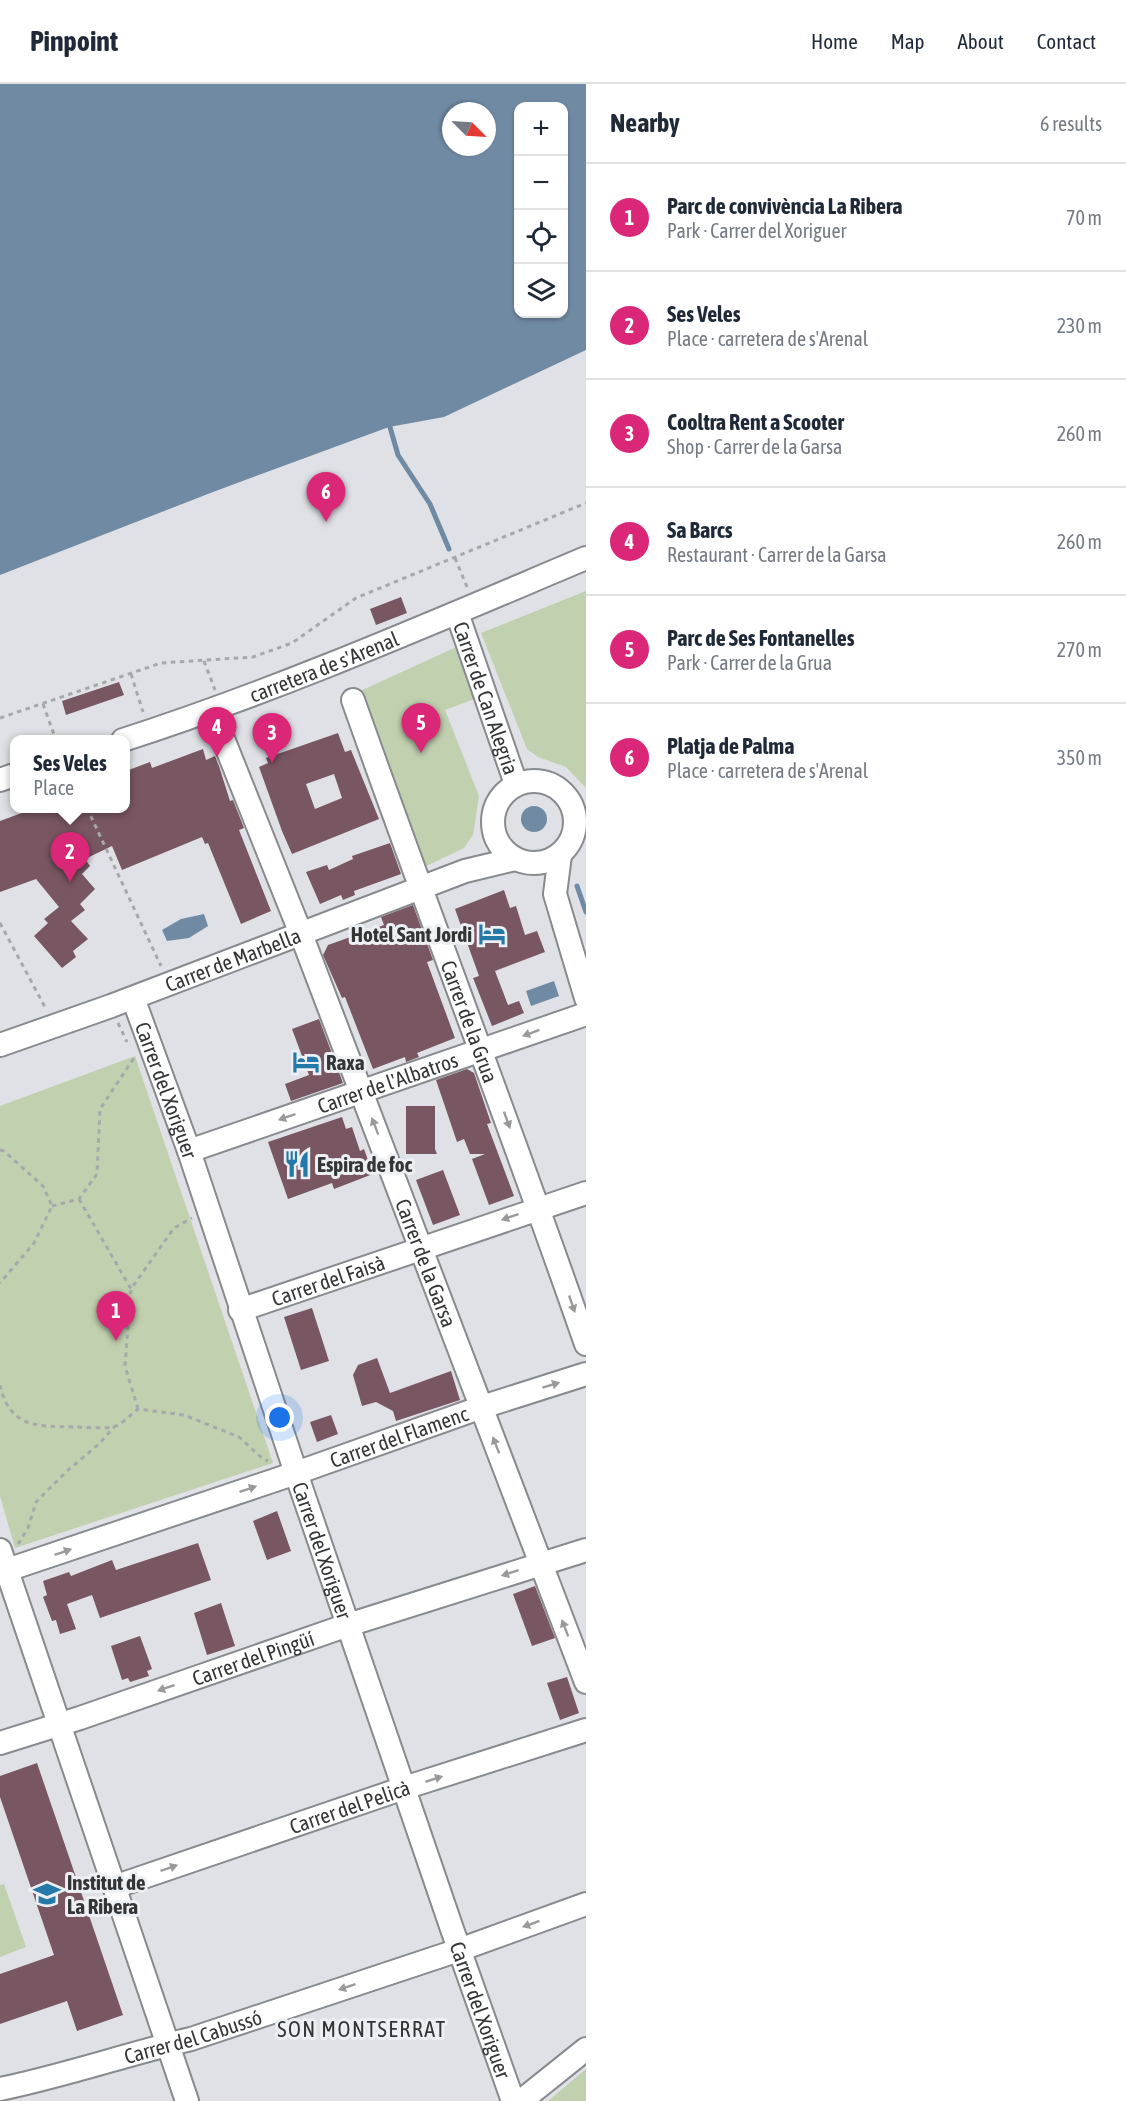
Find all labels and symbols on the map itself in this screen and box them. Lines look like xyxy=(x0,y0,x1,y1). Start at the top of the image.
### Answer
north arrow xyxy=(442,102,496,156)
pin: 6 xyxy=(306,472,346,522)
street label: Carrer de Can Alegria xyxy=(449,619,524,778)
street label: carretera de s'Arenal xyxy=(246,626,402,707)
pin: 5 xyxy=(402,704,440,753)
pin: 4 xyxy=(198,708,236,757)
pin: 3 xyxy=(252,714,292,763)
pin: 2 xyxy=(50,832,90,882)
hotel icon: Hotel Sant Jordi xyxy=(477,919,507,949)
place label: Hotel Sant Jordi xyxy=(351,922,472,946)
street label: Carrer de Marbella xyxy=(162,923,304,996)
street label: Carrer de la Grua xyxy=(436,957,503,1086)
street label: Carrer del Xoriguer xyxy=(131,1019,203,1162)
one-way arrow xyxy=(522,1029,540,1039)
hotel icon: Raxa xyxy=(291,1047,321,1077)
street label: Carrer de l'Albatros xyxy=(314,1047,461,1118)
place label: Raxa xyxy=(326,1050,365,1074)
one-way arrow xyxy=(502,1111,512,1129)
one-way arrow xyxy=(278,1113,296,1123)
one-way arrow xyxy=(369,1116,379,1134)
restaurant icon: Espira de foc xyxy=(282,1149,312,1179)
place label: Espira de foc xyxy=(317,1152,413,1176)
street label: Carrer de la Garsa xyxy=(391,1195,462,1330)
one-way arrow xyxy=(501,1213,519,1223)
street label: Carrer del Faisà xyxy=(268,1250,388,1310)
pin: 1 xyxy=(96,1292,136,1341)
one-way arrow xyxy=(568,1295,578,1313)
one-way arrow xyxy=(542,1380,560,1389)
street label: Carrer del Flamenc xyxy=(327,1401,471,1472)
your location xyxy=(265,1403,294,1432)
one-way arrow xyxy=(491,1436,501,1454)
street label: Carrer del Xoriguer xyxy=(288,1479,357,1623)
one-way arrow xyxy=(239,1484,257,1493)
one-way arrow xyxy=(54,1546,72,1556)
one-way arrow xyxy=(501,1569,519,1579)
one-way arrow xyxy=(560,1619,569,1637)
street label: Carrer del Pingüí xyxy=(189,1626,317,1690)
one-way arrow xyxy=(157,1684,175,1694)
one-way arrow xyxy=(425,1774,443,1783)
street label: Carrer del Pelicà xyxy=(286,1775,413,1838)
one-way arrow xyxy=(160,1863,178,1872)
place label: Institut de La Ribera xyxy=(67,1870,145,1918)
school or university icon: Institut de La Ribera xyxy=(32,1879,62,1909)
one-way arrow xyxy=(522,1920,540,1930)
street label: Carrer del Xoriguer xyxy=(445,1938,516,2082)
one-way arrow xyxy=(338,1983,356,1993)
street label: Carrer del Cabussó xyxy=(121,2004,265,2068)
district label: SON MONTSERRAT xyxy=(277,2016,447,2042)

